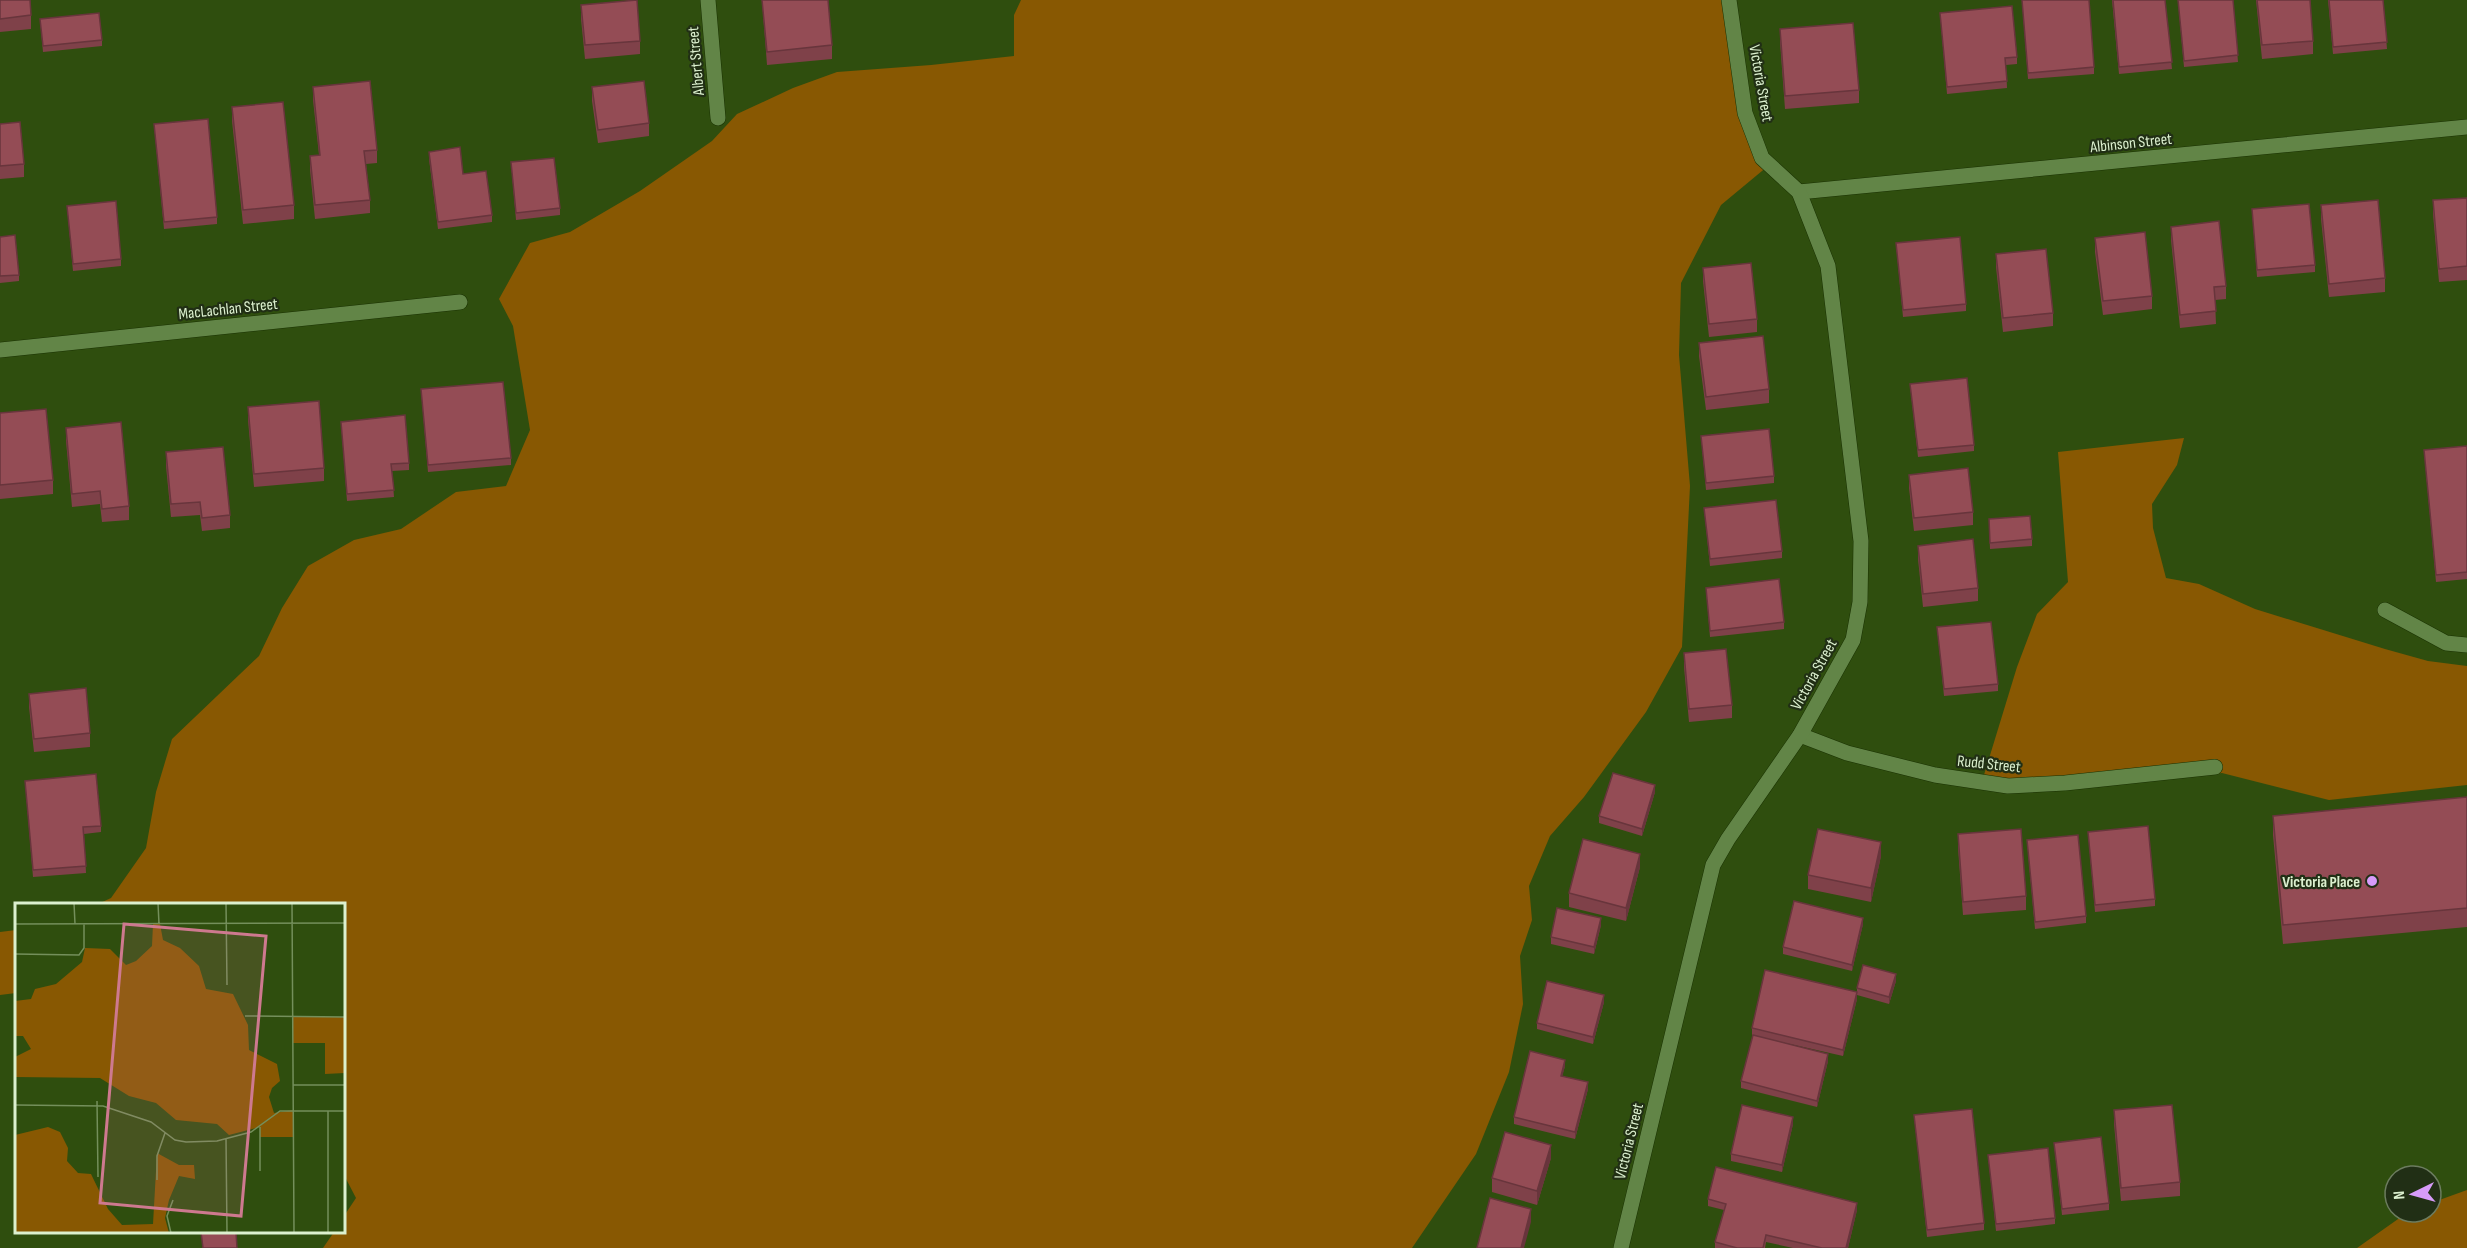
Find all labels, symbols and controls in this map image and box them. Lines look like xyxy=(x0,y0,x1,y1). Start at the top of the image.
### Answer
street label: Albert Street xyxy=(684,26,709,97)
street label: Victoria Street xyxy=(1744,43,1777,123)
street label: Albinson Street xyxy=(2088,130,2173,157)
street label: MacLachlan Street xyxy=(178,295,279,324)
street label: Victoria Street xyxy=(1787,636,1842,713)
street label: Rudd Street xyxy=(1956,752,2022,777)
place label: Victoria Place xyxy=(2282,873,2360,892)
marker: Victoria Place xyxy=(2365,874,2379,888)
inset map xyxy=(15,903,345,1233)
street label: Victoria Street xyxy=(1611,1101,1648,1181)
north arrow xyxy=(2383,1164,2443,1224)
text: N xyxy=(2390,1190,2409,1200)

